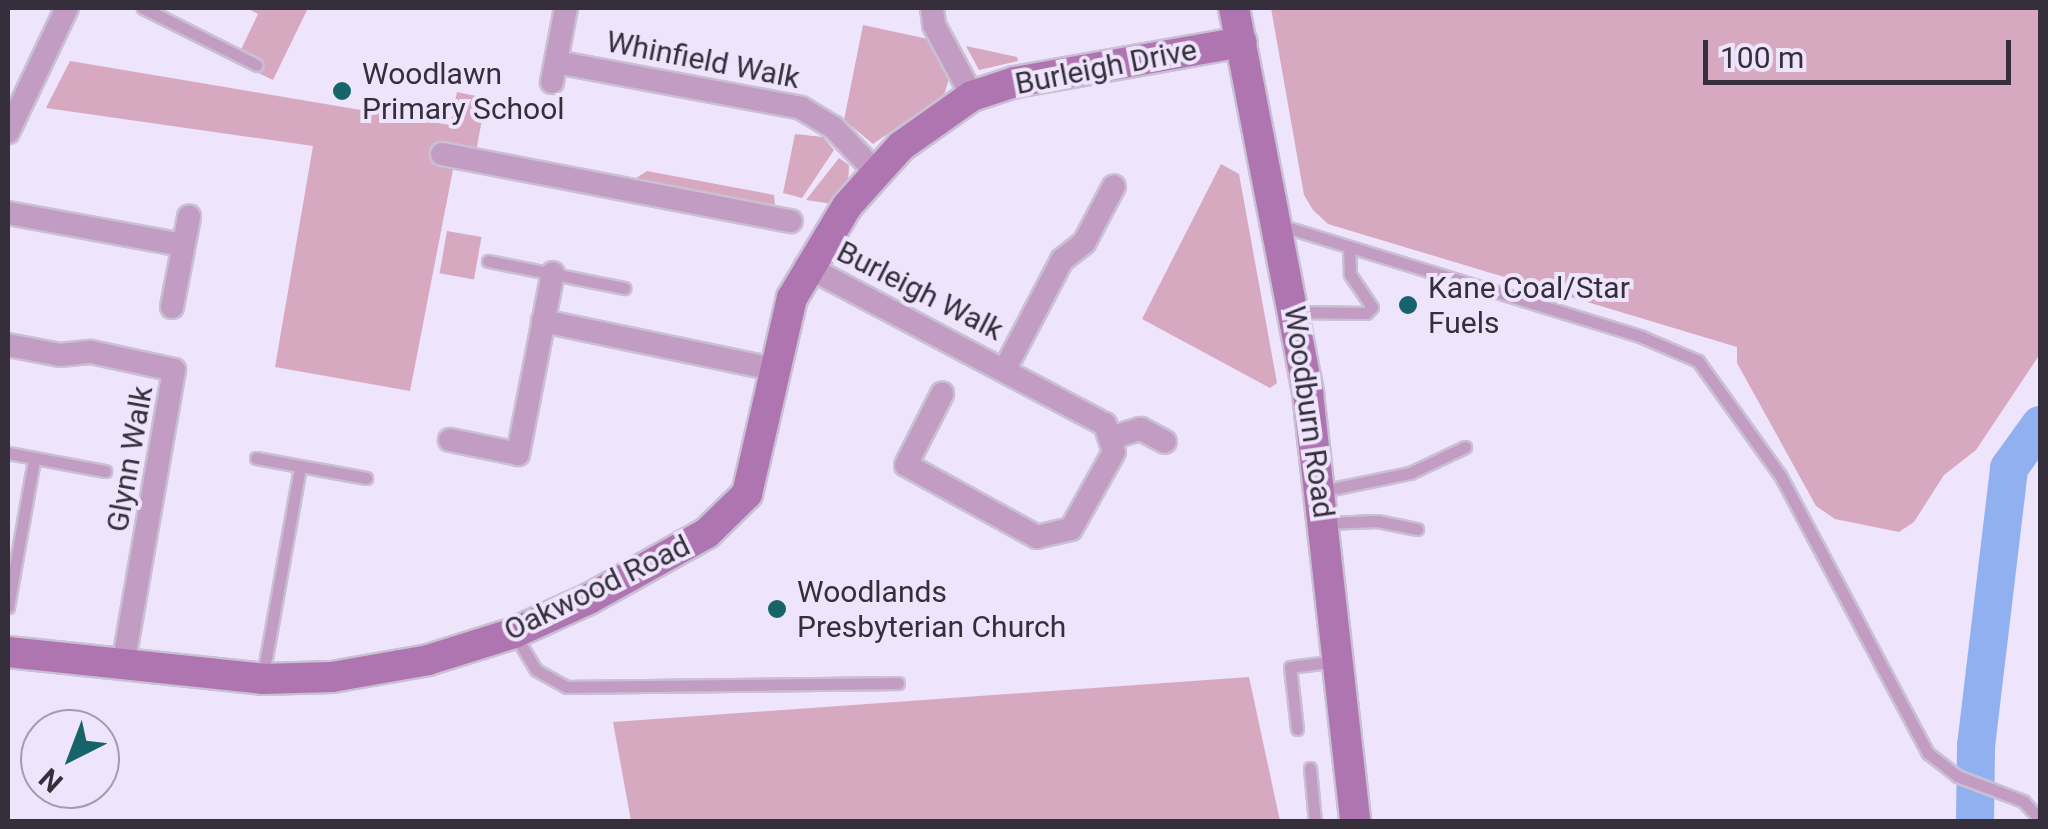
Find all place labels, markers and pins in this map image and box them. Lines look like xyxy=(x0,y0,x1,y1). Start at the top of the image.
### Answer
place label: Woodlawn Primary School xyxy=(362,56,565,126)
marker: Woodlawn Primary School xyxy=(331,80,353,102)
place label: Kane Coal/Star Fuels xyxy=(1428,270,1630,340)
marker: Kane Coal/Star Fuels xyxy=(1397,294,1419,316)
place label: Woodlands Presbyterian Church xyxy=(797,574,1066,644)
marker: Woodlands Presbyterian Church xyxy=(766,598,788,620)

